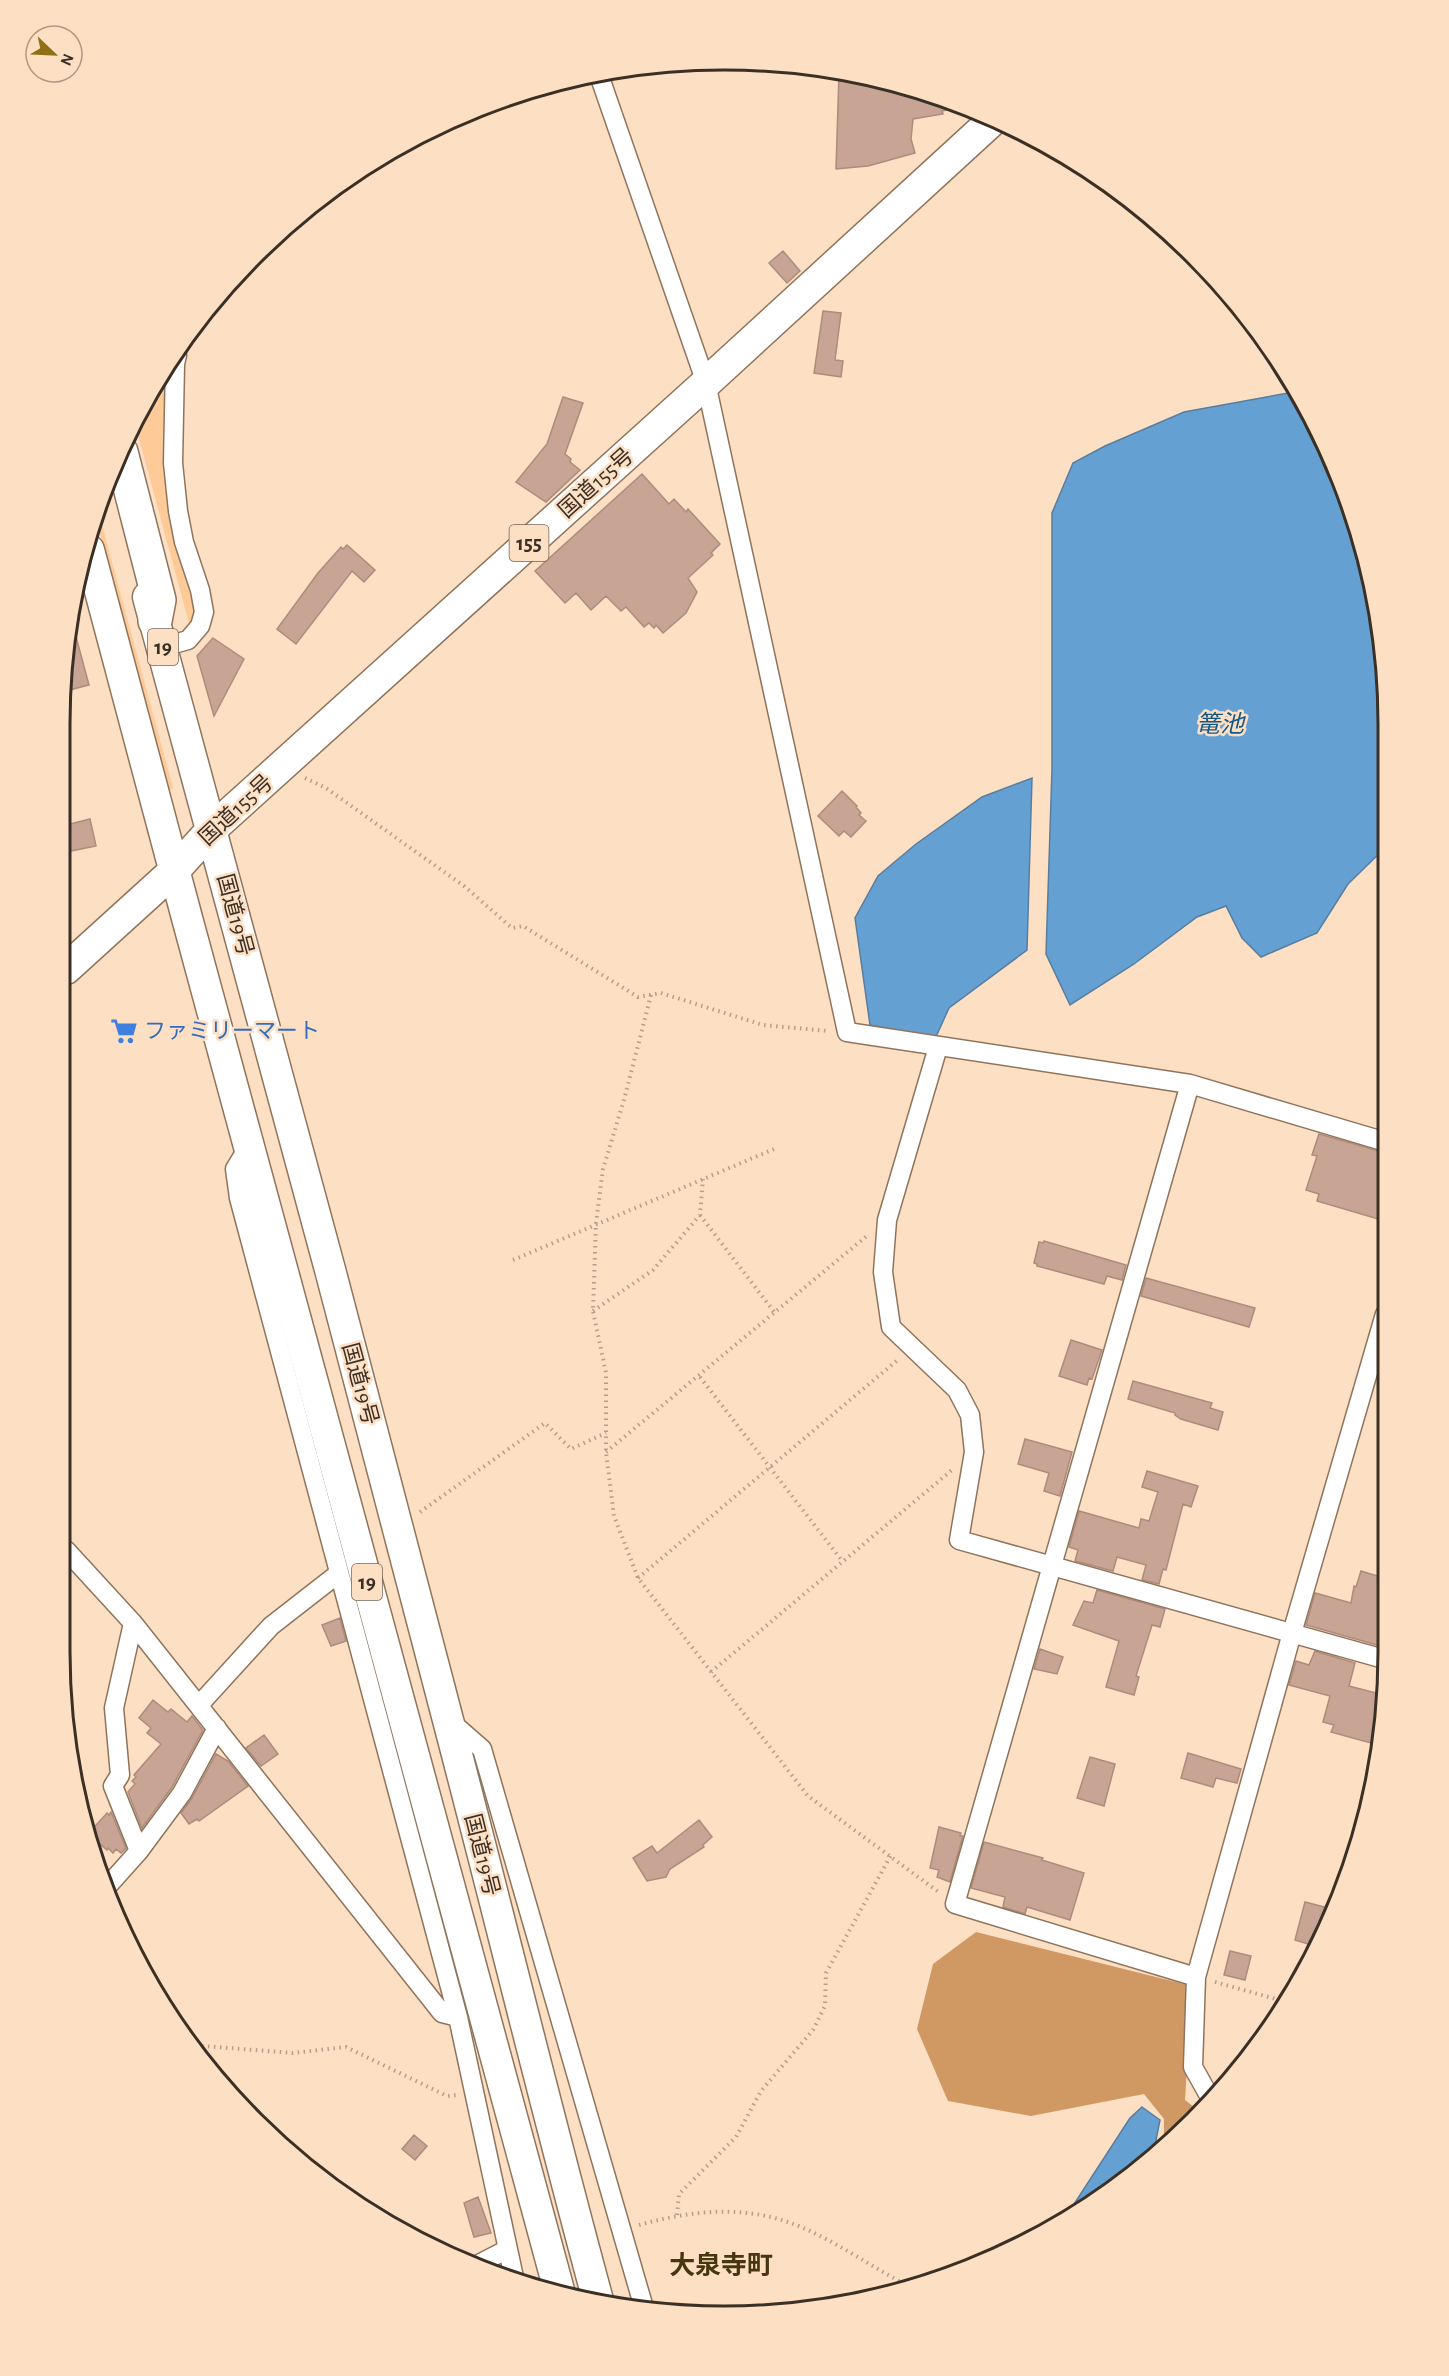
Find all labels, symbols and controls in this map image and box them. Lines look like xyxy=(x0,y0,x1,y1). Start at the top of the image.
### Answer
north arrow xyxy=(24,24,84,84)
text: N xyxy=(57,51,76,68)
street label: 国道155号 xyxy=(554,443,638,522)
road number: 155 xyxy=(510,525,548,561)
road number: 19 xyxy=(148,629,178,665)
water label: 篭池 xyxy=(1196,711,1246,737)
street label: 国道155号 xyxy=(194,770,277,849)
street label: 国道19号 xyxy=(214,871,257,958)
supermarket icon: ファミリーマート xyxy=(109,1016,139,1046)
place label: ファミリーマート xyxy=(144,1020,320,1042)
street label: 国道19号 xyxy=(339,1340,382,1427)
road number: 19 xyxy=(352,1564,382,1600)
street label: 国道19号 xyxy=(461,1811,504,1898)
district label: 大泉寺町 xyxy=(669,2251,773,2279)

